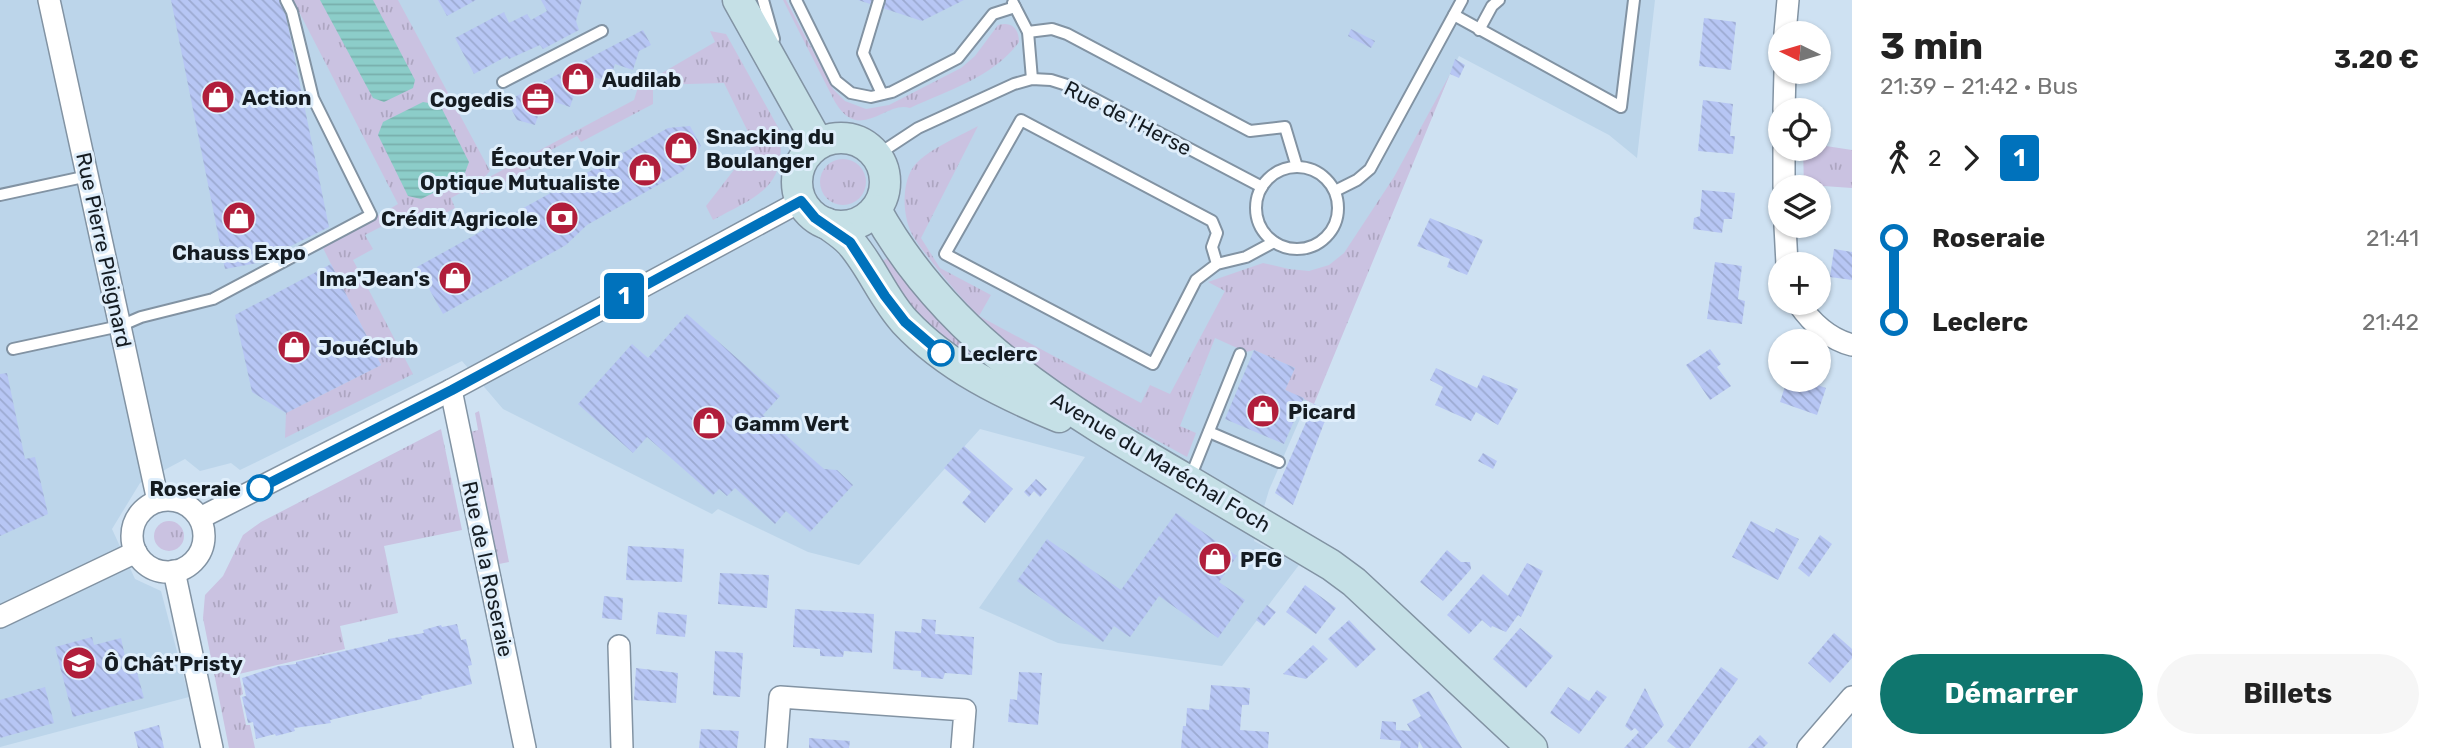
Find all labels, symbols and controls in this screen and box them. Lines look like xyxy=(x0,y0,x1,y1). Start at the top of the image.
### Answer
north arrow xyxy=(1768,21,1830,84)
map controls xyxy=(1768,21,1831,392)
text: 3 min xyxy=(1880,23,1983,69)
text: 3.20 € xyxy=(2334,44,2419,75)
shop icon: Audilab xyxy=(559,60,597,98)
place label: Audilab xyxy=(602,67,681,92)
text: 21:39 – 21:42 · Bus xyxy=(1880,72,2078,100)
street label: Rue de l'Herse xyxy=(1060,75,1196,161)
shop icon: Action xyxy=(199,78,237,116)
office icon: Cogedis xyxy=(519,80,557,118)
place label: Action xyxy=(242,85,311,110)
place label: Cogedis xyxy=(430,87,514,112)
button: locate xyxy=(1768,98,1831,161)
place label: Snacking du Boulanger xyxy=(706,124,835,173)
shop icon: Snacking du Boulanger xyxy=(662,129,700,167)
icon: walk xyxy=(1880,139,1918,177)
icon: forward xyxy=(1952,139,1990,177)
text: 2 xyxy=(1928,144,1942,172)
text: 1 xyxy=(2014,144,2025,172)
place label: Écouter Voir Optique Mutualiste xyxy=(420,146,620,195)
street label: Rue Pierre Pleignard xyxy=(71,150,137,350)
shop icon: Écouter Voir Optique Mutualiste xyxy=(626,151,664,189)
button: layers xyxy=(1768,175,1831,238)
shop icon: Chauss Expo xyxy=(220,199,258,237)
bank icon: Crédit Agricole xyxy=(543,199,581,237)
place label: Crédit Agricole xyxy=(381,206,538,231)
text: Roseraie xyxy=(1932,223,2045,254)
text: 21:41 xyxy=(2366,224,2419,252)
place label: Chauss Expo xyxy=(172,240,306,265)
button: + xyxy=(1768,252,1831,315)
shop icon: Ima'Jean's xyxy=(436,259,474,297)
place label: Ima'Jean's xyxy=(319,266,430,291)
line badge: 1 xyxy=(601,273,647,319)
text: 1 xyxy=(618,282,630,310)
text: Leclerc xyxy=(1932,307,2028,338)
text: 21:42 xyxy=(2362,308,2419,336)
shop icon: JouéClub xyxy=(275,328,313,366)
button: − xyxy=(1768,329,1831,392)
place label: JouéClub xyxy=(318,335,418,360)
marker: Leclerc xyxy=(928,340,954,366)
place label: Leclerc xyxy=(960,341,1038,366)
street label: Avenue du Maréchal Foch xyxy=(1047,387,1275,537)
shop icon: Picard xyxy=(1244,392,1282,430)
place label: Picard xyxy=(1288,399,1356,424)
shop icon: Gamm Vert xyxy=(690,404,728,442)
place label: Gamm Vert xyxy=(734,411,849,436)
marker: Roseraie xyxy=(247,475,273,501)
place label: Roseraie xyxy=(149,476,241,501)
street label: Rue de la Roseraie xyxy=(457,479,519,659)
shop icon: PFG xyxy=(1196,540,1234,578)
place label: PFG xyxy=(1240,547,1282,572)
school or university icon: Ô Chât'Pristy xyxy=(60,644,98,682)
place label: Ô Chât'Pristy xyxy=(104,651,243,676)
button: Démarrer xyxy=(1880,654,2143,734)
button: Billets xyxy=(2157,654,2419,734)

